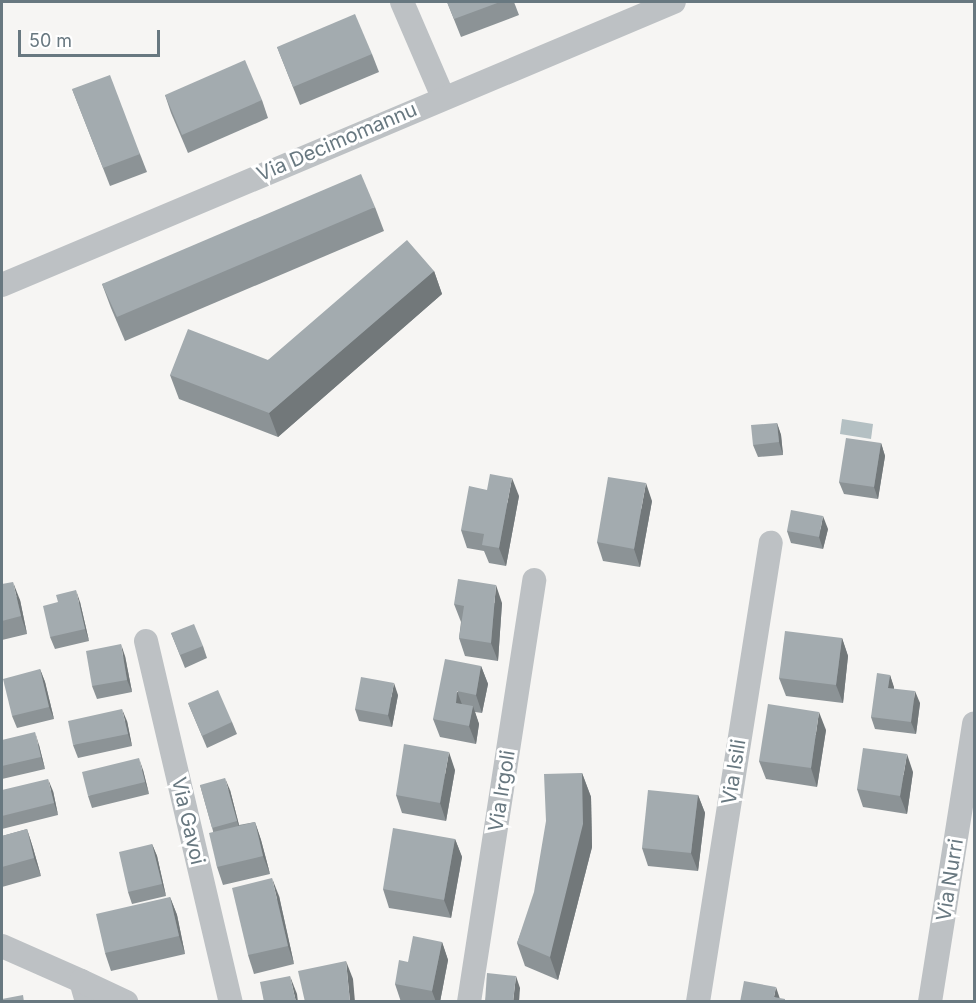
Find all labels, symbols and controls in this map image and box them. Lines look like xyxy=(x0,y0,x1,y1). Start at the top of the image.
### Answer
scale bar xyxy=(21,18,164,56)
text: 50 m xyxy=(29,30,72,51)
street label: Via Decimomannu xyxy=(253,97,421,187)
street label: Via Isili xyxy=(717,738,751,806)
street label: Via Irgoli xyxy=(484,749,520,833)
street label: Via Gavoi xyxy=(166,775,210,867)
street label: Via Nurri xyxy=(932,837,968,923)

